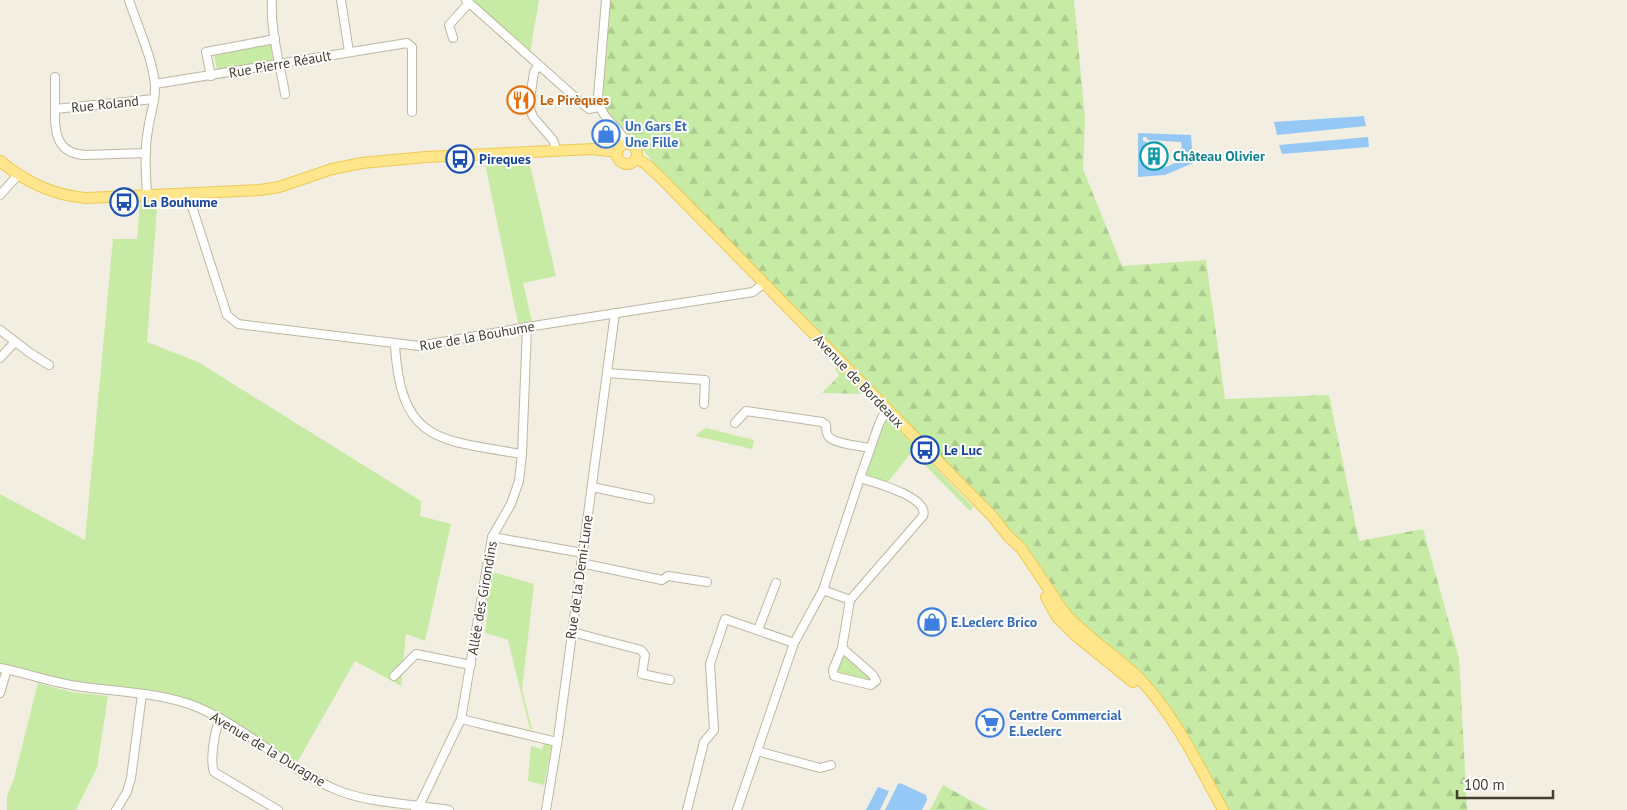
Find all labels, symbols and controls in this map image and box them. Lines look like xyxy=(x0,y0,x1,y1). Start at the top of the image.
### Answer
street label: Rue Pierre Réault xyxy=(227,46,333,82)
restaurant icon: Le Pirèques xyxy=(506,85,536,115)
street label: Rue Roland xyxy=(70,91,140,117)
place label: Le Pirèques xyxy=(540,91,609,109)
place label: Un Gars Et Une Fille xyxy=(625,117,687,151)
shop icon: Un Gars Et Une Fille xyxy=(591,119,621,149)
building icon: Château Olivier xyxy=(1139,141,1169,171)
bus stop icon: Pireques xyxy=(445,144,475,174)
place label: Château Olivier xyxy=(1173,147,1265,165)
place label: Pireques xyxy=(479,150,531,168)
bus stop icon: La Bouhume xyxy=(109,187,139,217)
place label: La Bouhume xyxy=(143,193,218,211)
street label: Rue de la Bouhume xyxy=(418,317,536,355)
street label: Avenue de Bordeaux xyxy=(810,331,908,431)
bus stop icon: Le Luc xyxy=(910,435,940,465)
place label: Le Luc xyxy=(944,441,982,459)
street label: Rue de la Demi-Lune xyxy=(561,514,597,640)
street label: Allée des Girondins xyxy=(463,539,501,656)
shop icon: E.Leclerc Brico xyxy=(917,607,947,637)
place label: E.Leclerc Brico xyxy=(951,613,1038,631)
place label: Centre Commercial E.Leclerc xyxy=(1009,706,1123,740)
street label: Avenue de la Duragne xyxy=(207,707,329,791)
supermarket icon: Centre Commercial E.Leclerc xyxy=(975,708,1005,738)
scale bar xyxy=(1457,768,1553,800)
text: 100 m xyxy=(1464,775,1505,794)

